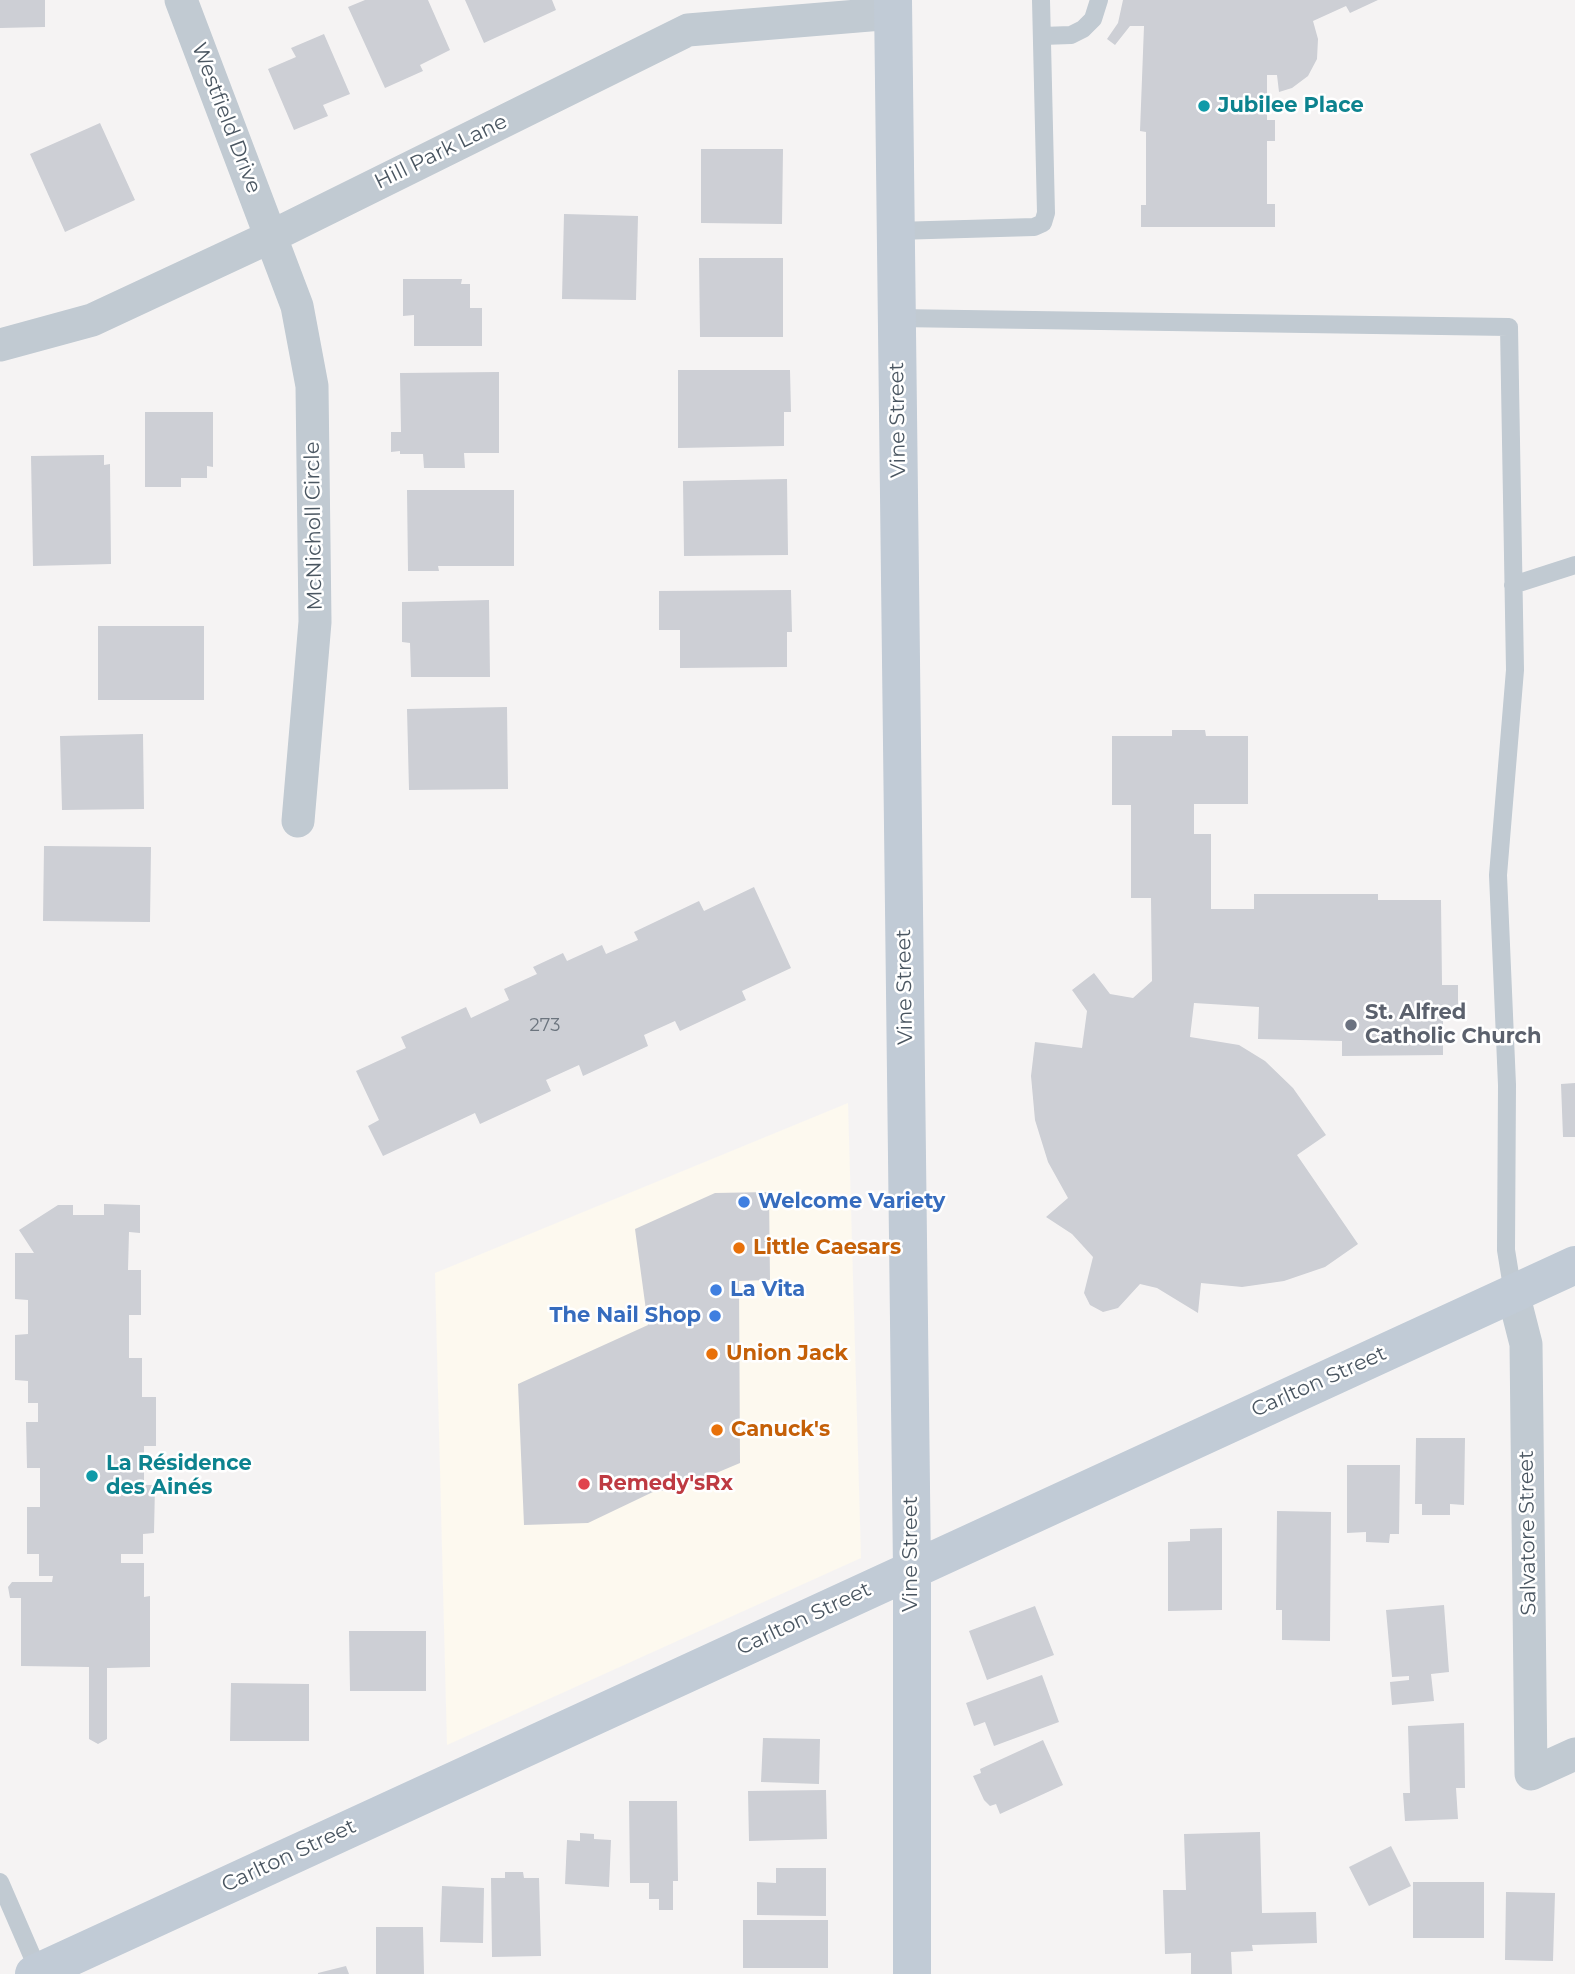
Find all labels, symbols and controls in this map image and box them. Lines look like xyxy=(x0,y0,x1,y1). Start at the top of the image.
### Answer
street label: Westfield Drive xyxy=(186,39,266,197)
place label: Jubilee Place xyxy=(1218,93,1364,119)
marker: Jubilee Place xyxy=(1196,98,1212,114)
street label: Hill Park Lane xyxy=(370,109,512,195)
street label: Vine Street xyxy=(884,362,912,478)
street label: McNicholl Circle xyxy=(300,441,328,611)
street label: Vine Street xyxy=(891,929,919,1045)
place label: St. Alfred Catholic Church xyxy=(1365,1000,1541,1050)
house number: 273 xyxy=(530,1015,560,1037)
marker: St. Alfred Catholic Church xyxy=(1343,1017,1359,1033)
place label: Welcome Variety xyxy=(758,1189,945,1215)
marker: Welcome Variety xyxy=(736,1194,752,1210)
place label: Little Caesars xyxy=(753,1235,901,1261)
marker: Little Caesars xyxy=(731,1240,747,1256)
place label: La Vita xyxy=(730,1277,805,1303)
marker: La Vita xyxy=(708,1282,724,1298)
place label: The Nail Shop xyxy=(549,1303,701,1329)
marker: The Nail Shop xyxy=(707,1308,723,1324)
place label: Union Jack xyxy=(726,1341,848,1367)
street label: Carlton Street xyxy=(1247,1341,1391,1423)
marker: Union Jack xyxy=(704,1346,720,1362)
place label: Canuck's xyxy=(731,1417,830,1443)
marker: Canuck's xyxy=(709,1422,725,1438)
street label: Salvatore Street xyxy=(1514,1450,1542,1616)
place label: La Résidence des Ainés xyxy=(106,1451,252,1501)
marker: La Résidence des Ainés xyxy=(84,1468,100,1484)
place label: Remedy'sRx xyxy=(598,1471,733,1497)
marker: Remedy'sRx xyxy=(576,1476,592,1492)
street label: Vine Street xyxy=(898,1496,924,1612)
street label: Carlton Street xyxy=(733,1577,875,1661)
street label: Carlton Street xyxy=(218,1814,360,1898)

